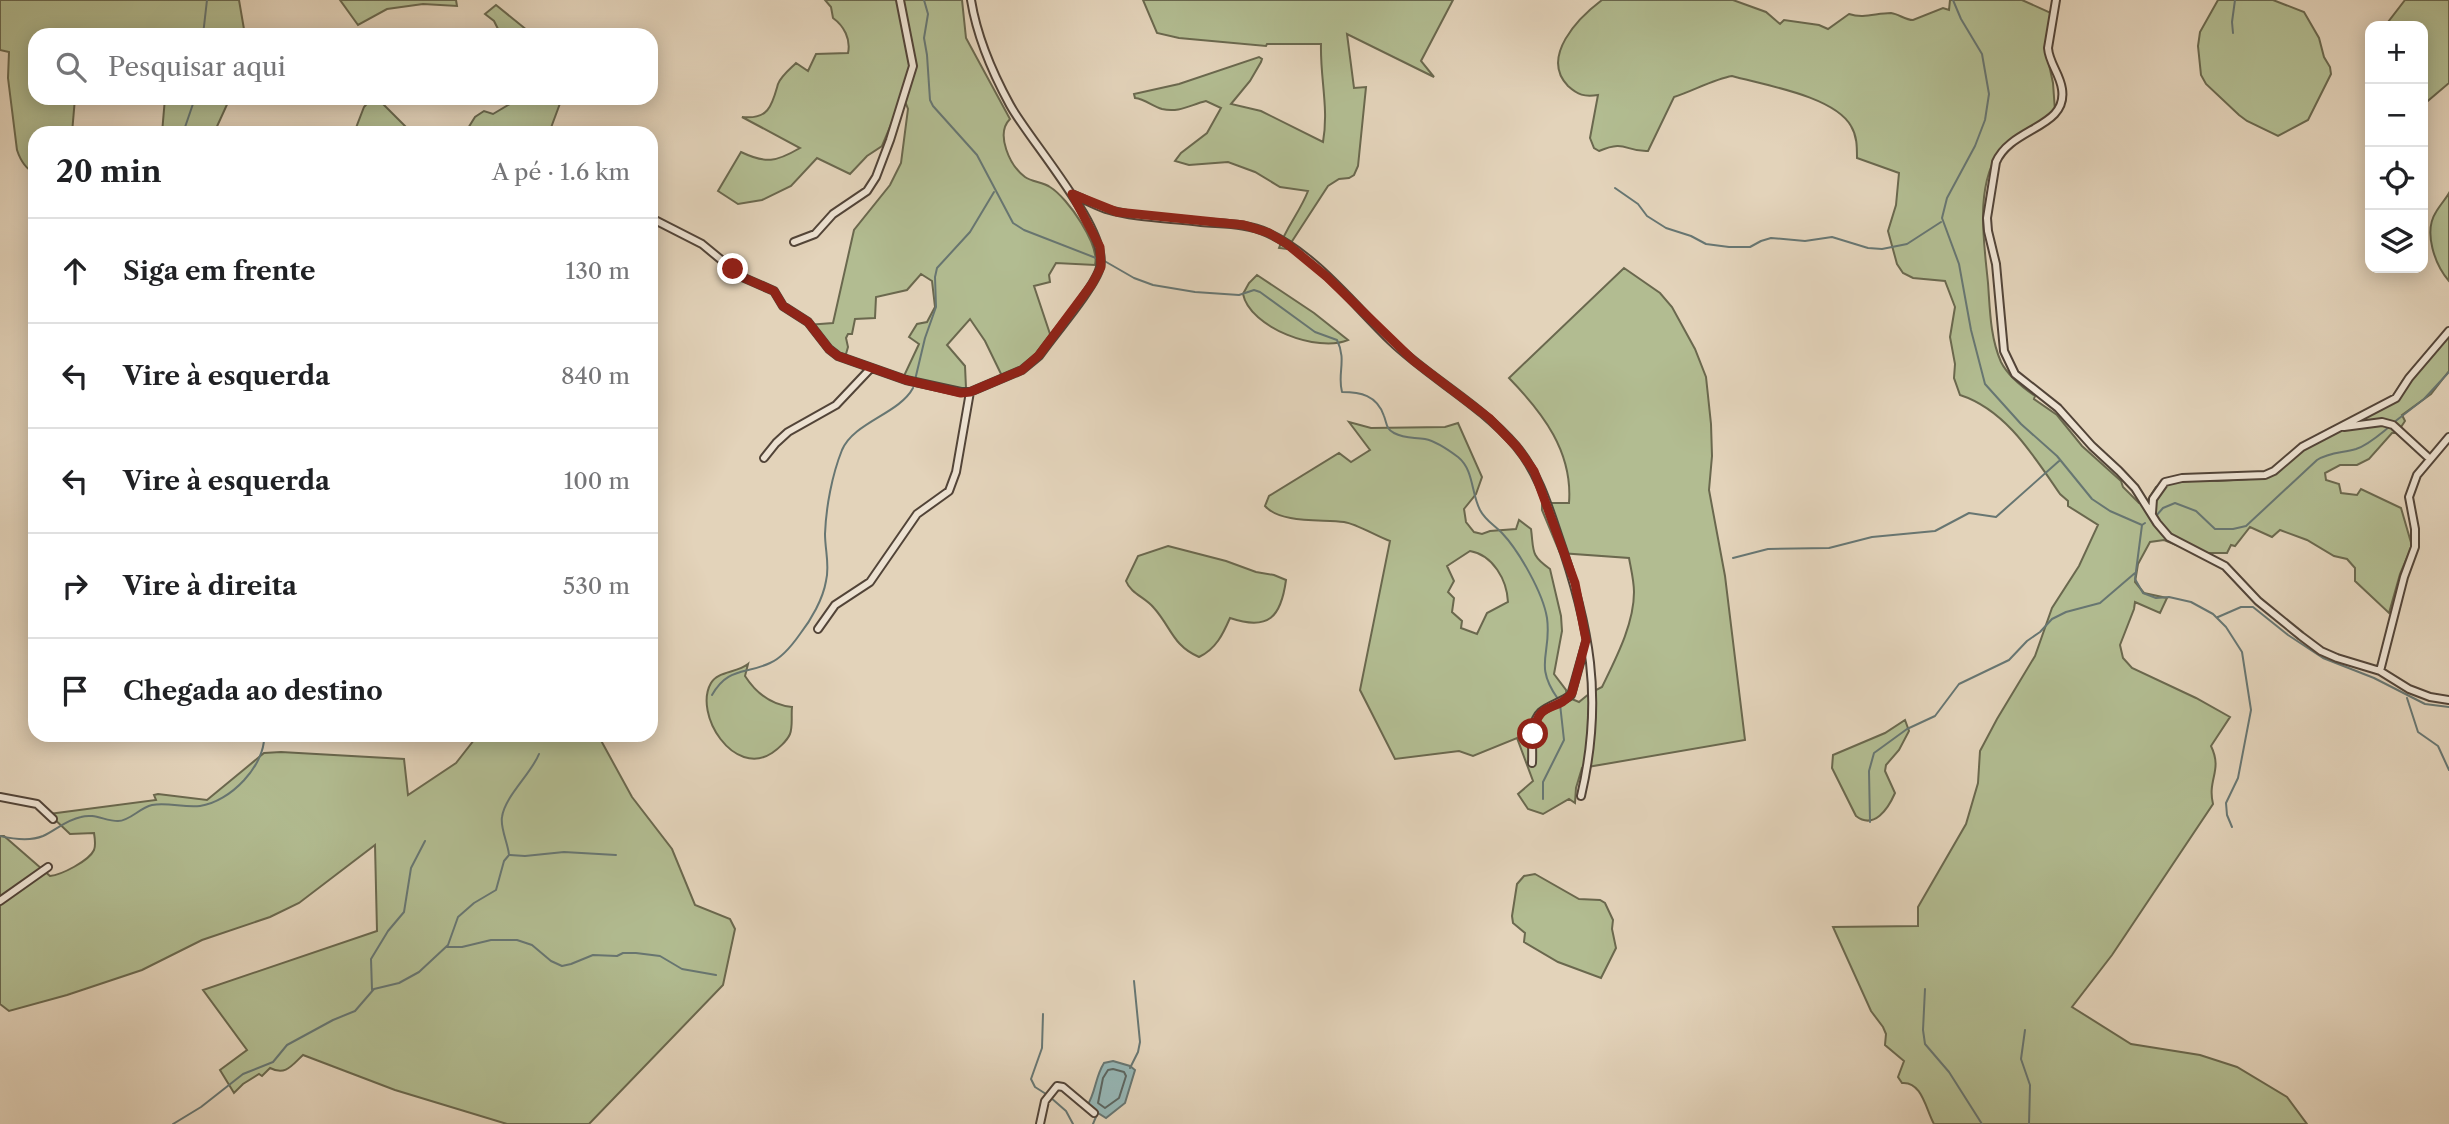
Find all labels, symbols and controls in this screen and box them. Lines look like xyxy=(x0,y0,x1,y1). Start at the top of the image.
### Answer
map controls xyxy=(2365,21,2428,273)
button: + xyxy=(2365,21,2428,84)
search box xyxy=(28,28,658,105)
icon: search xyxy=(52,48,90,86)
text: Pesquisar aqui xyxy=(108,51,286,83)
button: − xyxy=(2365,84,2428,147)
button: locate xyxy=(2365,147,2428,210)
text: 20 min xyxy=(56,153,162,190)
text: A pé · 1.6 km xyxy=(492,158,630,186)
button: layers xyxy=(2365,210,2428,273)
icon: ahead xyxy=(56,252,94,290)
route end xyxy=(717,253,748,284)
text: Siga em frente xyxy=(123,255,316,287)
text: 130 m xyxy=(566,257,630,285)
icon: left xyxy=(56,357,94,395)
text: Vire à esquerda xyxy=(123,360,330,392)
text: 840 m xyxy=(561,362,630,390)
icon: left xyxy=(56,462,94,500)
text: Vire à esquerda xyxy=(123,465,330,497)
text: 100 m xyxy=(564,467,630,495)
icon: right xyxy=(56,567,94,605)
text: Vire à direita xyxy=(123,570,297,602)
text: 530 m xyxy=(563,572,630,600)
icon: arrive xyxy=(56,672,94,710)
text: Chegada ao destino xyxy=(123,675,383,707)
route start xyxy=(1517,718,1548,749)

